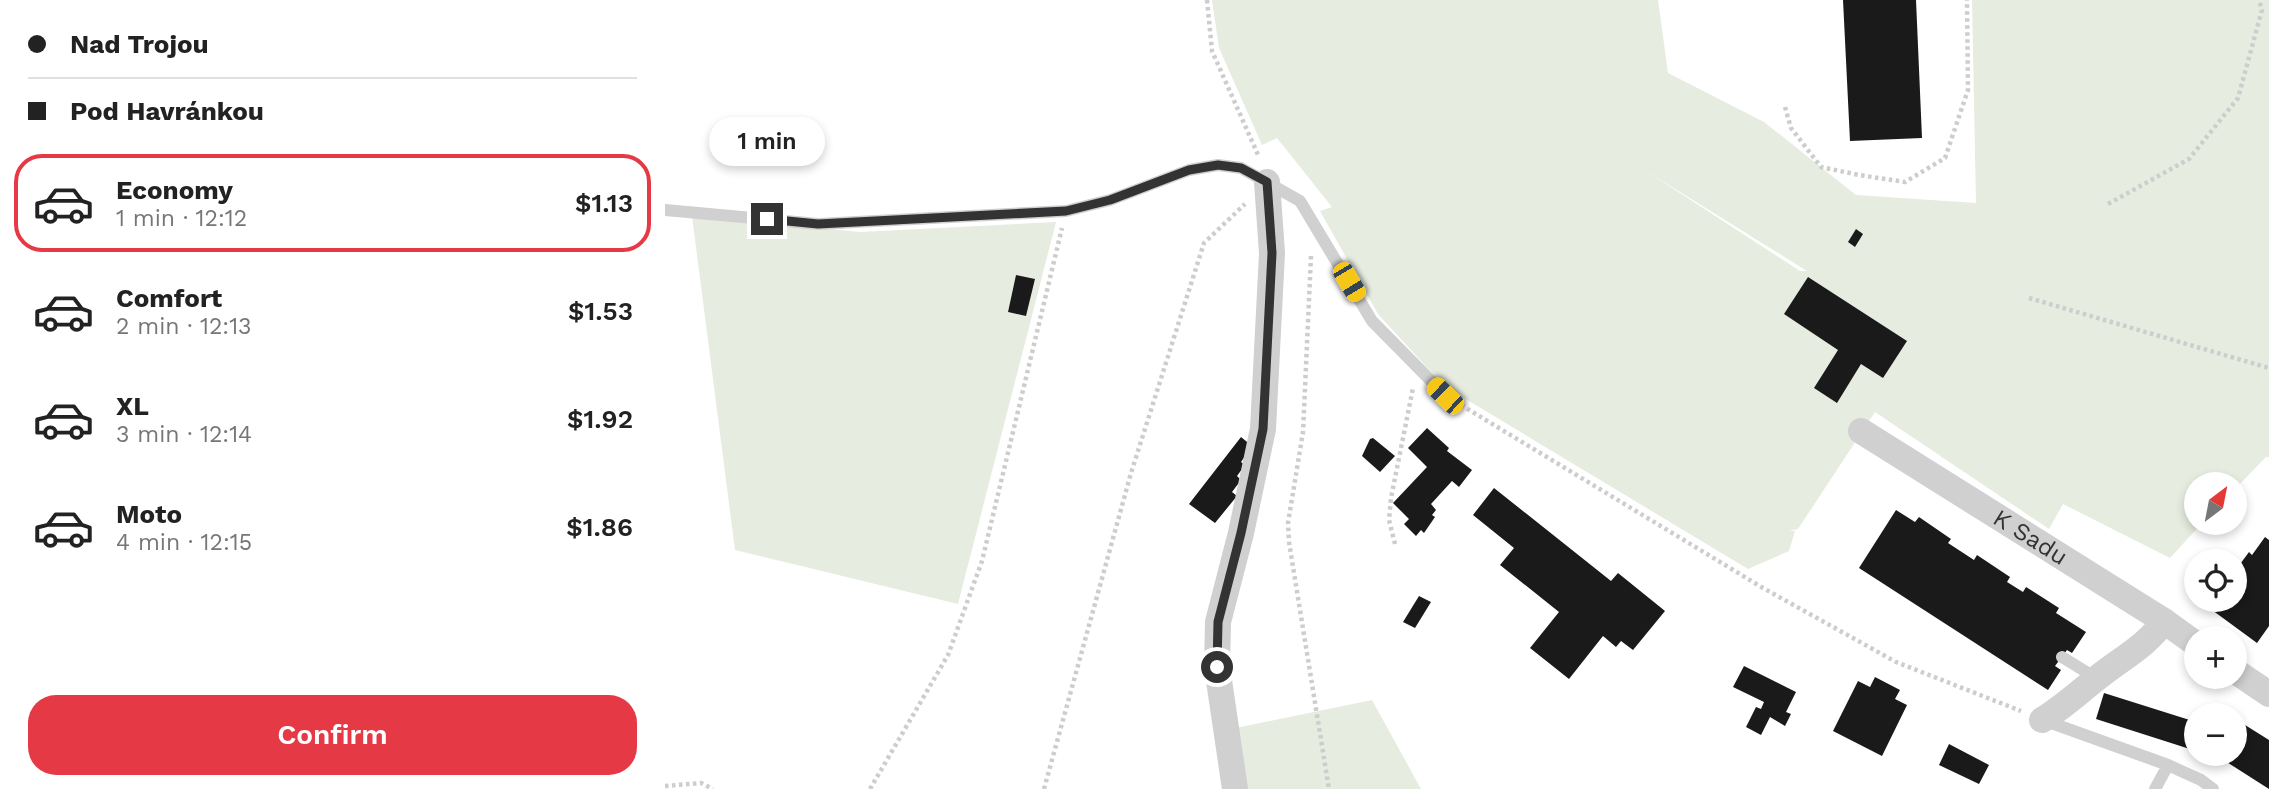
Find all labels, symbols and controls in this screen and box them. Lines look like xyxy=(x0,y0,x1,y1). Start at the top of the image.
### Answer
text: Nad Trojou xyxy=(70,29,209,59)
text: Pod Havránkou xyxy=(70,96,264,126)
callout: 1 min xyxy=(709,118,825,166)
text: 1 min xyxy=(737,128,797,155)
icon: car xyxy=(32,172,95,235)
text: Economy xyxy=(116,175,233,205)
text: $1.13 xyxy=(575,188,633,218)
route end xyxy=(751,203,783,235)
text: 1 min · 12:12 xyxy=(116,205,247,232)
car xyxy=(1330,259,1369,305)
icon: car xyxy=(32,280,95,343)
text: Comfort xyxy=(116,283,222,313)
text: $1.53 xyxy=(568,296,633,326)
text: 2 min · 12:13 xyxy=(116,313,252,340)
car xyxy=(1423,374,1468,418)
icon: car xyxy=(32,388,95,451)
text: XL xyxy=(116,391,149,421)
text: $1.92 xyxy=(567,404,633,434)
text: 3 min · 12:14 xyxy=(116,421,252,448)
north arrow xyxy=(2184,472,2247,536)
map controls xyxy=(2184,472,2247,766)
icon: car xyxy=(32,496,95,559)
text: Moto xyxy=(116,499,182,529)
street label: K Sadu xyxy=(1988,504,2073,571)
text: $1.86 xyxy=(566,512,633,542)
text: 4 min · 12:15 xyxy=(116,529,252,556)
button: locate xyxy=(2184,549,2247,612)
button: + xyxy=(2184,626,2247,689)
route start xyxy=(1201,651,1233,683)
button: Confirm xyxy=(28,695,637,775)
button: − xyxy=(2184,703,2247,766)

